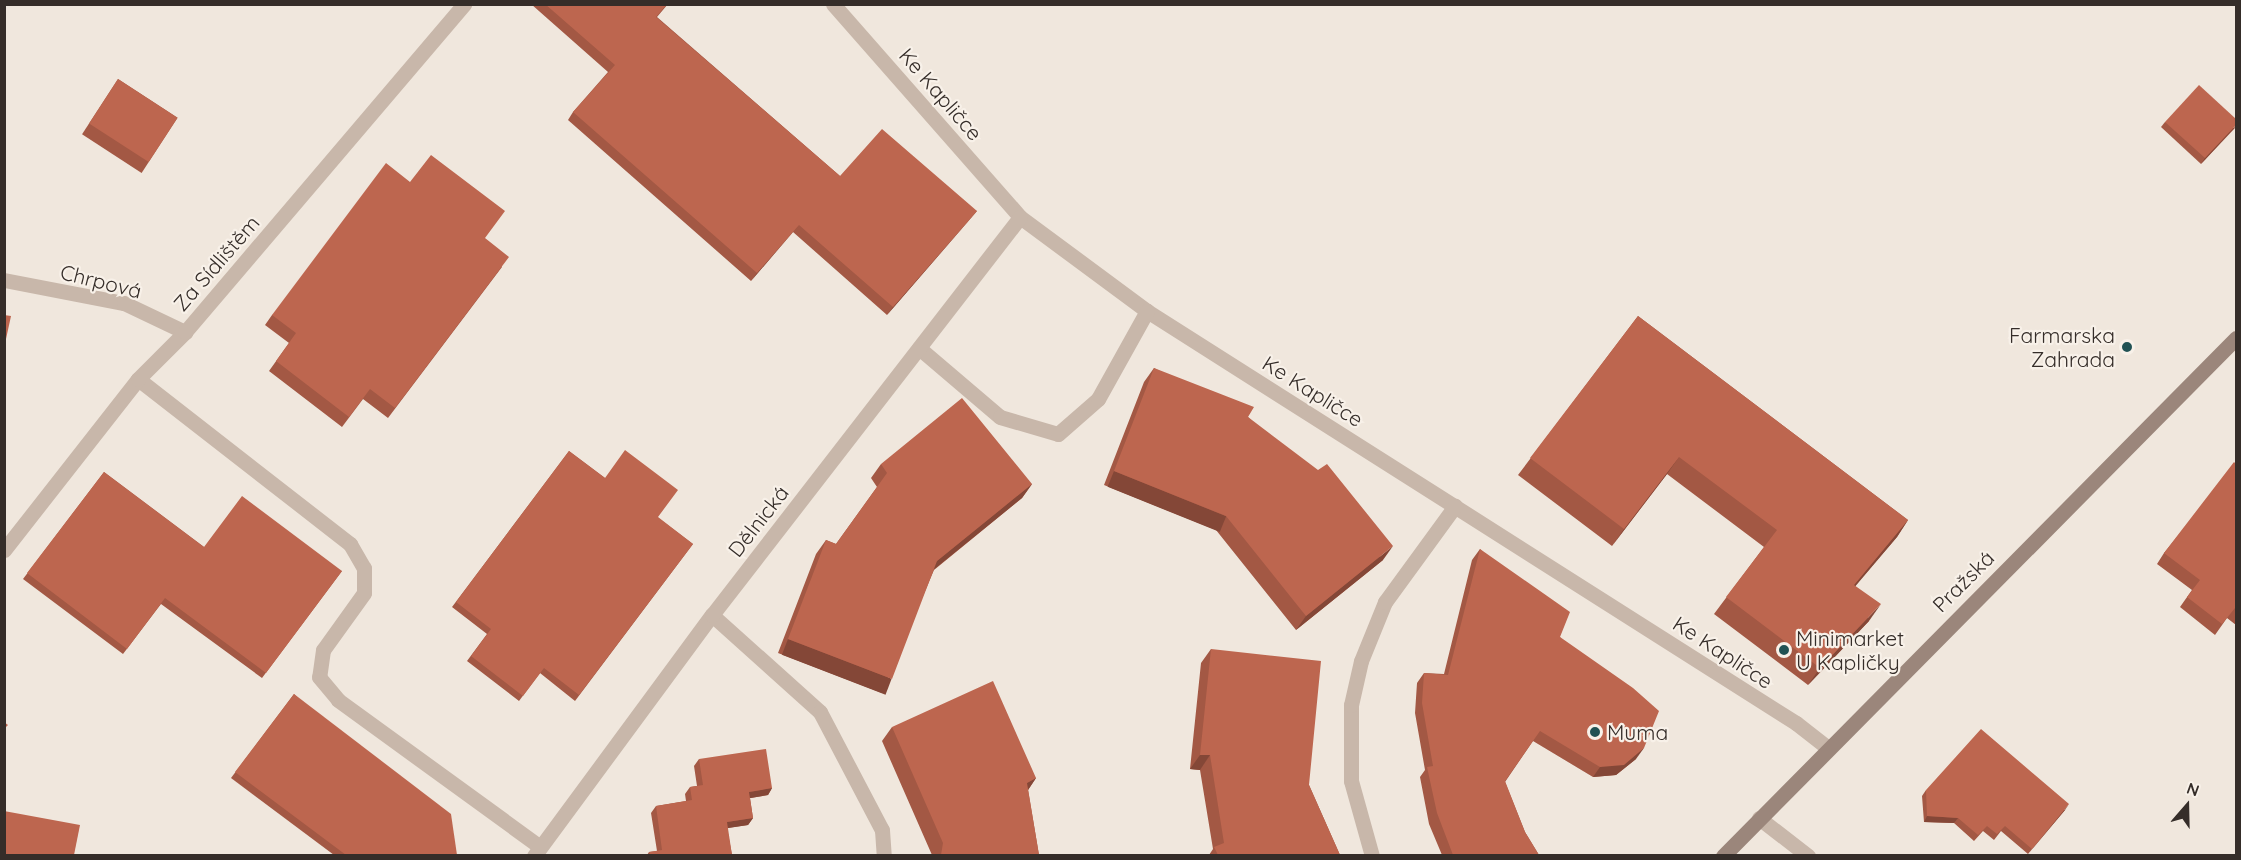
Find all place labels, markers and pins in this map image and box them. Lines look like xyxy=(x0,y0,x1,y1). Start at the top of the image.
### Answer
place label: Farmarska Zahrada xyxy=(2009,322,2115,372)
marker: Farmarska Zahrada xyxy=(2120,340,2134,354)
place label: Minimarket U Kapličky xyxy=(1796,625,1904,675)
marker: Minimarket U Kapličky xyxy=(1777,643,1791,657)
place label: Muma xyxy=(1607,719,1668,745)
marker: Muma xyxy=(1588,725,1602,739)

